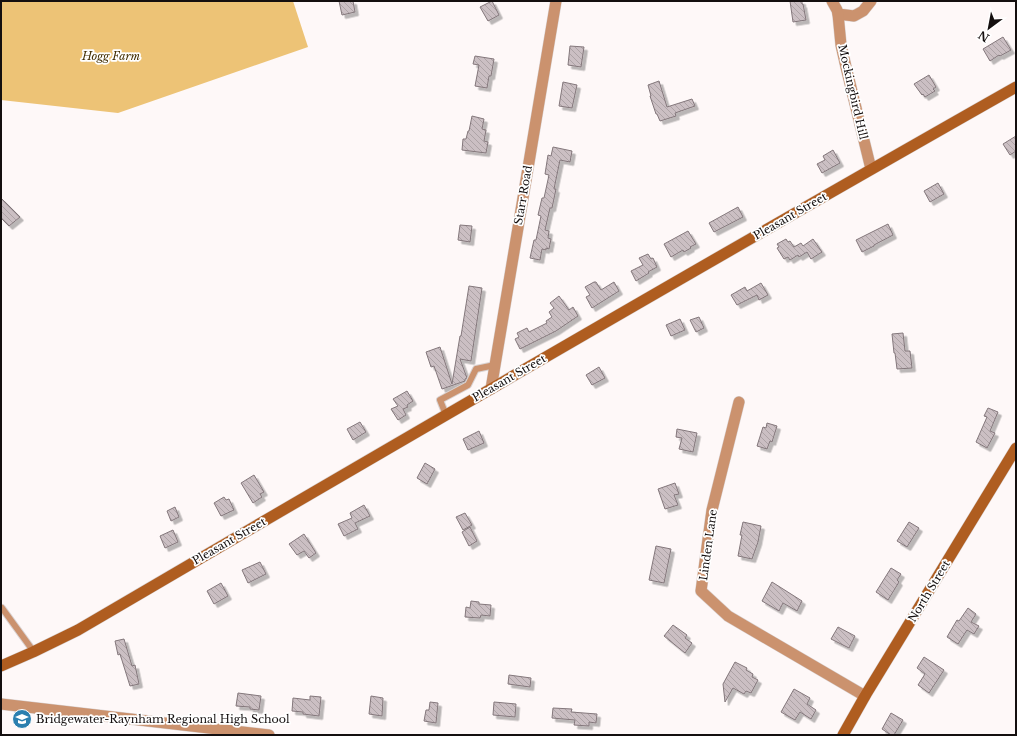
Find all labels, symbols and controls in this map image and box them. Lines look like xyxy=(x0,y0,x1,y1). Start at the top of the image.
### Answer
north arrow xyxy=(969,8,1009,48)
text: N xyxy=(975,27,992,45)
street label: Mockingbird Hill xyxy=(835,43,871,141)
park label: Hogg Farm xyxy=(81,49,141,63)
street label: Starr Road xyxy=(511,164,535,226)
street label: Pleasant Street xyxy=(751,189,830,243)
street label: Pleasant Street xyxy=(470,351,549,405)
street label: Linden Lane xyxy=(696,508,720,582)
street label: Pleasant Street xyxy=(190,514,269,568)
street label: North Street xyxy=(905,557,953,625)
school or university icon: Bridgewater-Raynham Regional High School xyxy=(11,708,33,730)
place label: Bridgewater-Raynham Regional High School xyxy=(36,712,290,726)

